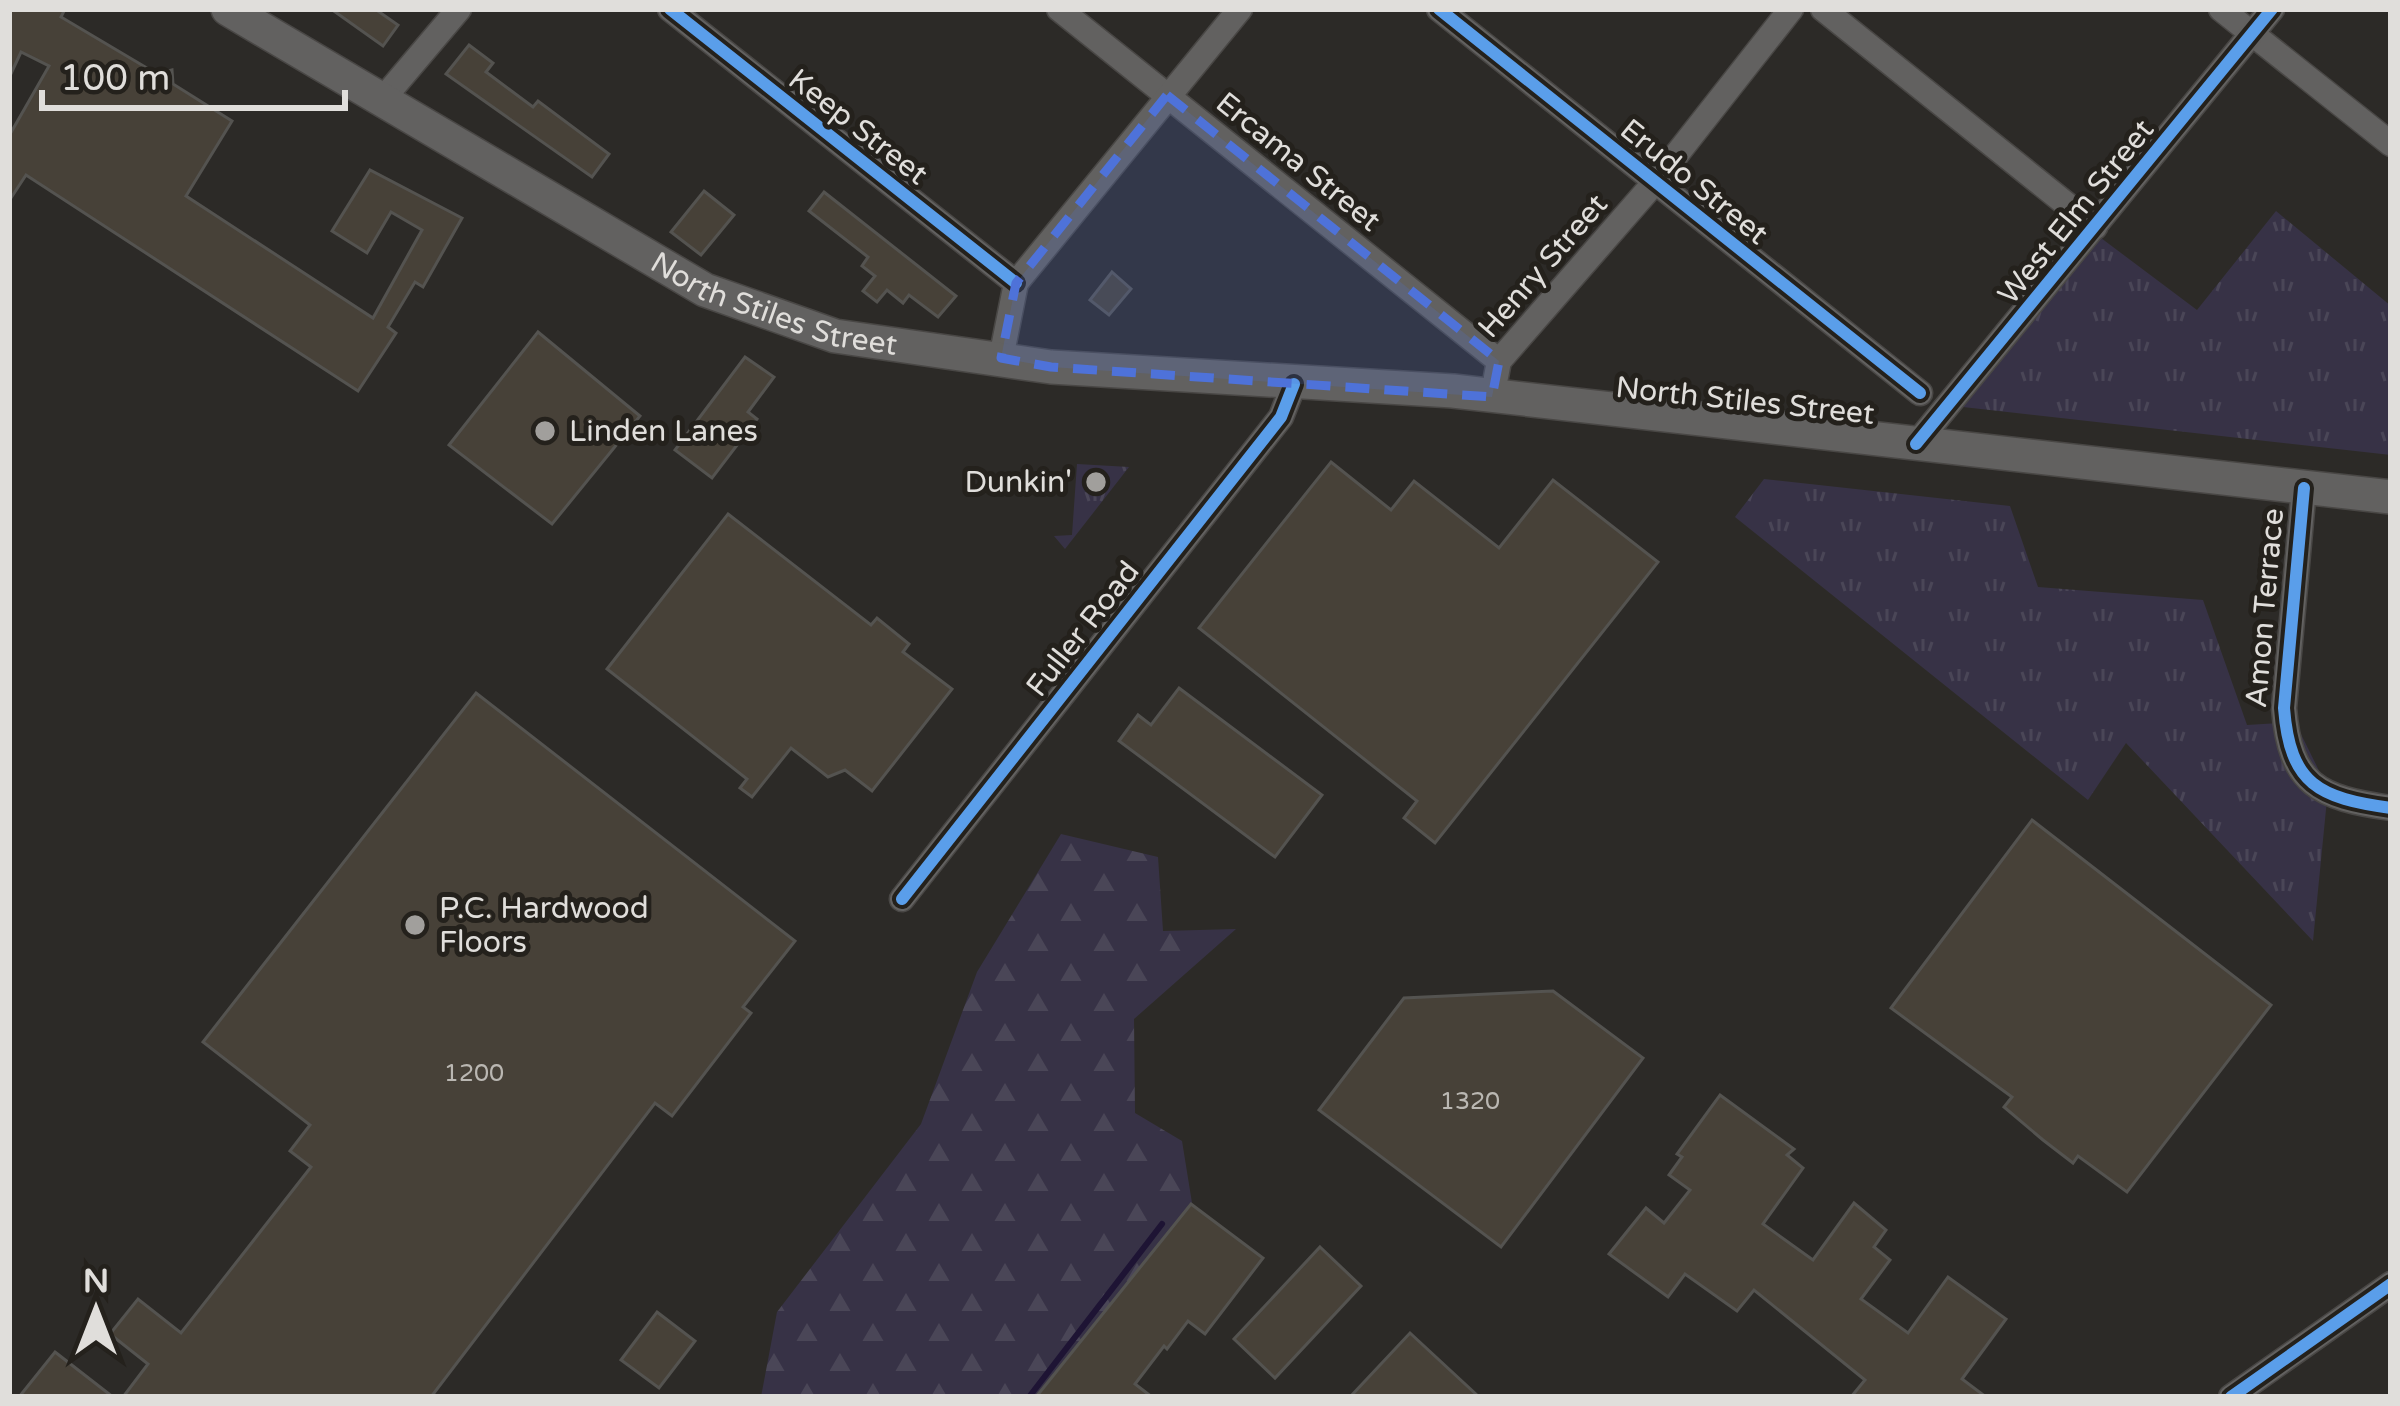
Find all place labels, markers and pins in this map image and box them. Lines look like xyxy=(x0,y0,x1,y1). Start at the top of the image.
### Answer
place label: Linden Lanes xyxy=(569,413,758,450)
marker: Linden Lanes xyxy=(532,418,558,444)
place label: Dunkin' xyxy=(964,464,1072,501)
marker: Dunkin' xyxy=(1083,469,1109,495)
place label: P.C. Hardwood Floors xyxy=(439,890,649,961)
marker: P.C. Hardwood Floors xyxy=(402,912,428,938)

